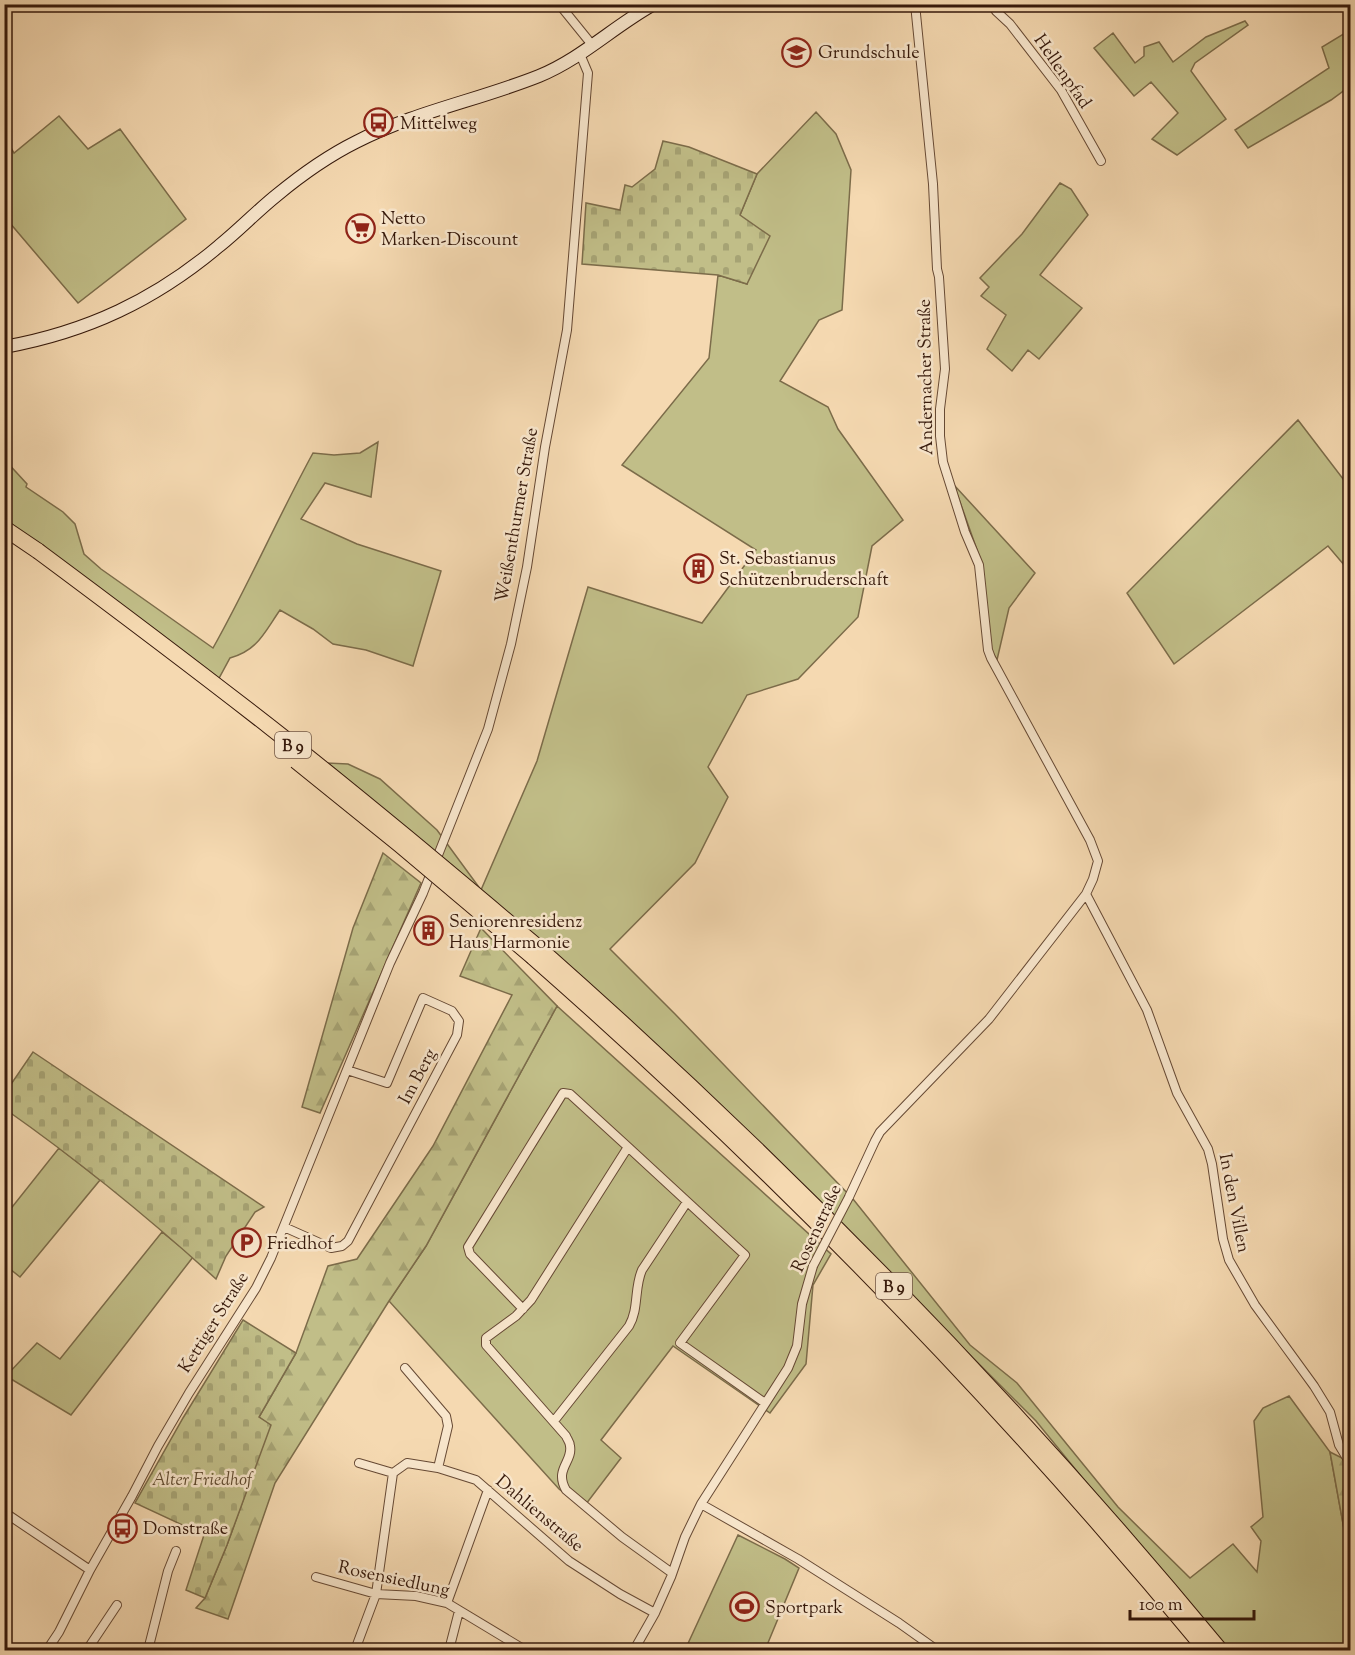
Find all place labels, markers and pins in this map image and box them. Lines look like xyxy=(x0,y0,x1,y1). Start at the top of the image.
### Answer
school or university icon: Grundschule xyxy=(781,36,813,68)
place label: Grundschule xyxy=(818,41,920,67)
bus stop icon: Mittelweg xyxy=(363,107,395,139)
place label: Mittelweg xyxy=(400,112,477,138)
place label: Netto Marken-Discount xyxy=(381,207,518,254)
supermarket icon: Netto Marken-Discount xyxy=(344,212,376,244)
place label: St. Sebastianus Schützenbruderschaft xyxy=(719,547,889,594)
building icon: St. Sebastianus Schützenbruderschaft xyxy=(682,552,714,584)
place label: Seniorenresidenz Haus Harmonie xyxy=(449,910,582,957)
building icon: Seniorenresidenz Haus Harmonie xyxy=(412,915,444,947)
parking icon: Friedhof xyxy=(230,1227,262,1259)
place label: Friedhof xyxy=(267,1232,334,1258)
bus stop icon: Domstraße xyxy=(106,1512,138,1544)
place label: Domstraße xyxy=(143,1517,228,1543)
sports icon: Sportpark xyxy=(728,1591,760,1623)
place label: Sportpark xyxy=(765,1596,843,1622)

